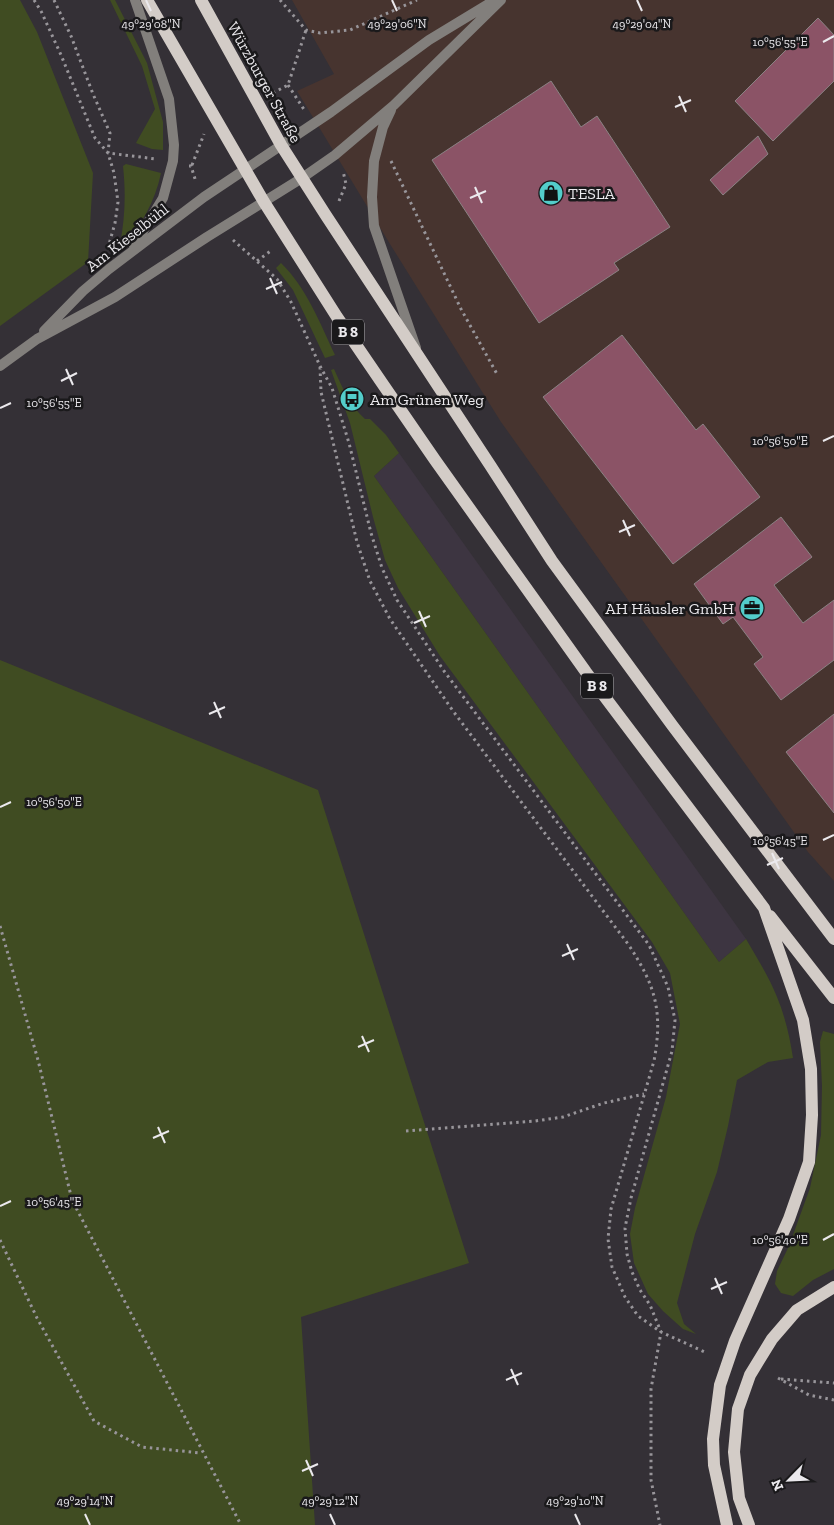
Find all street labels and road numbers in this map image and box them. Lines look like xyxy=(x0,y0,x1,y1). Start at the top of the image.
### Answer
street label: Würzburger Straße xyxy=(224,19,306,146)
street label: Am Kieselbühl xyxy=(82,199,172,276)
road number: B 8 xyxy=(332,320,364,344)
road number: B 8 xyxy=(581,674,613,698)

